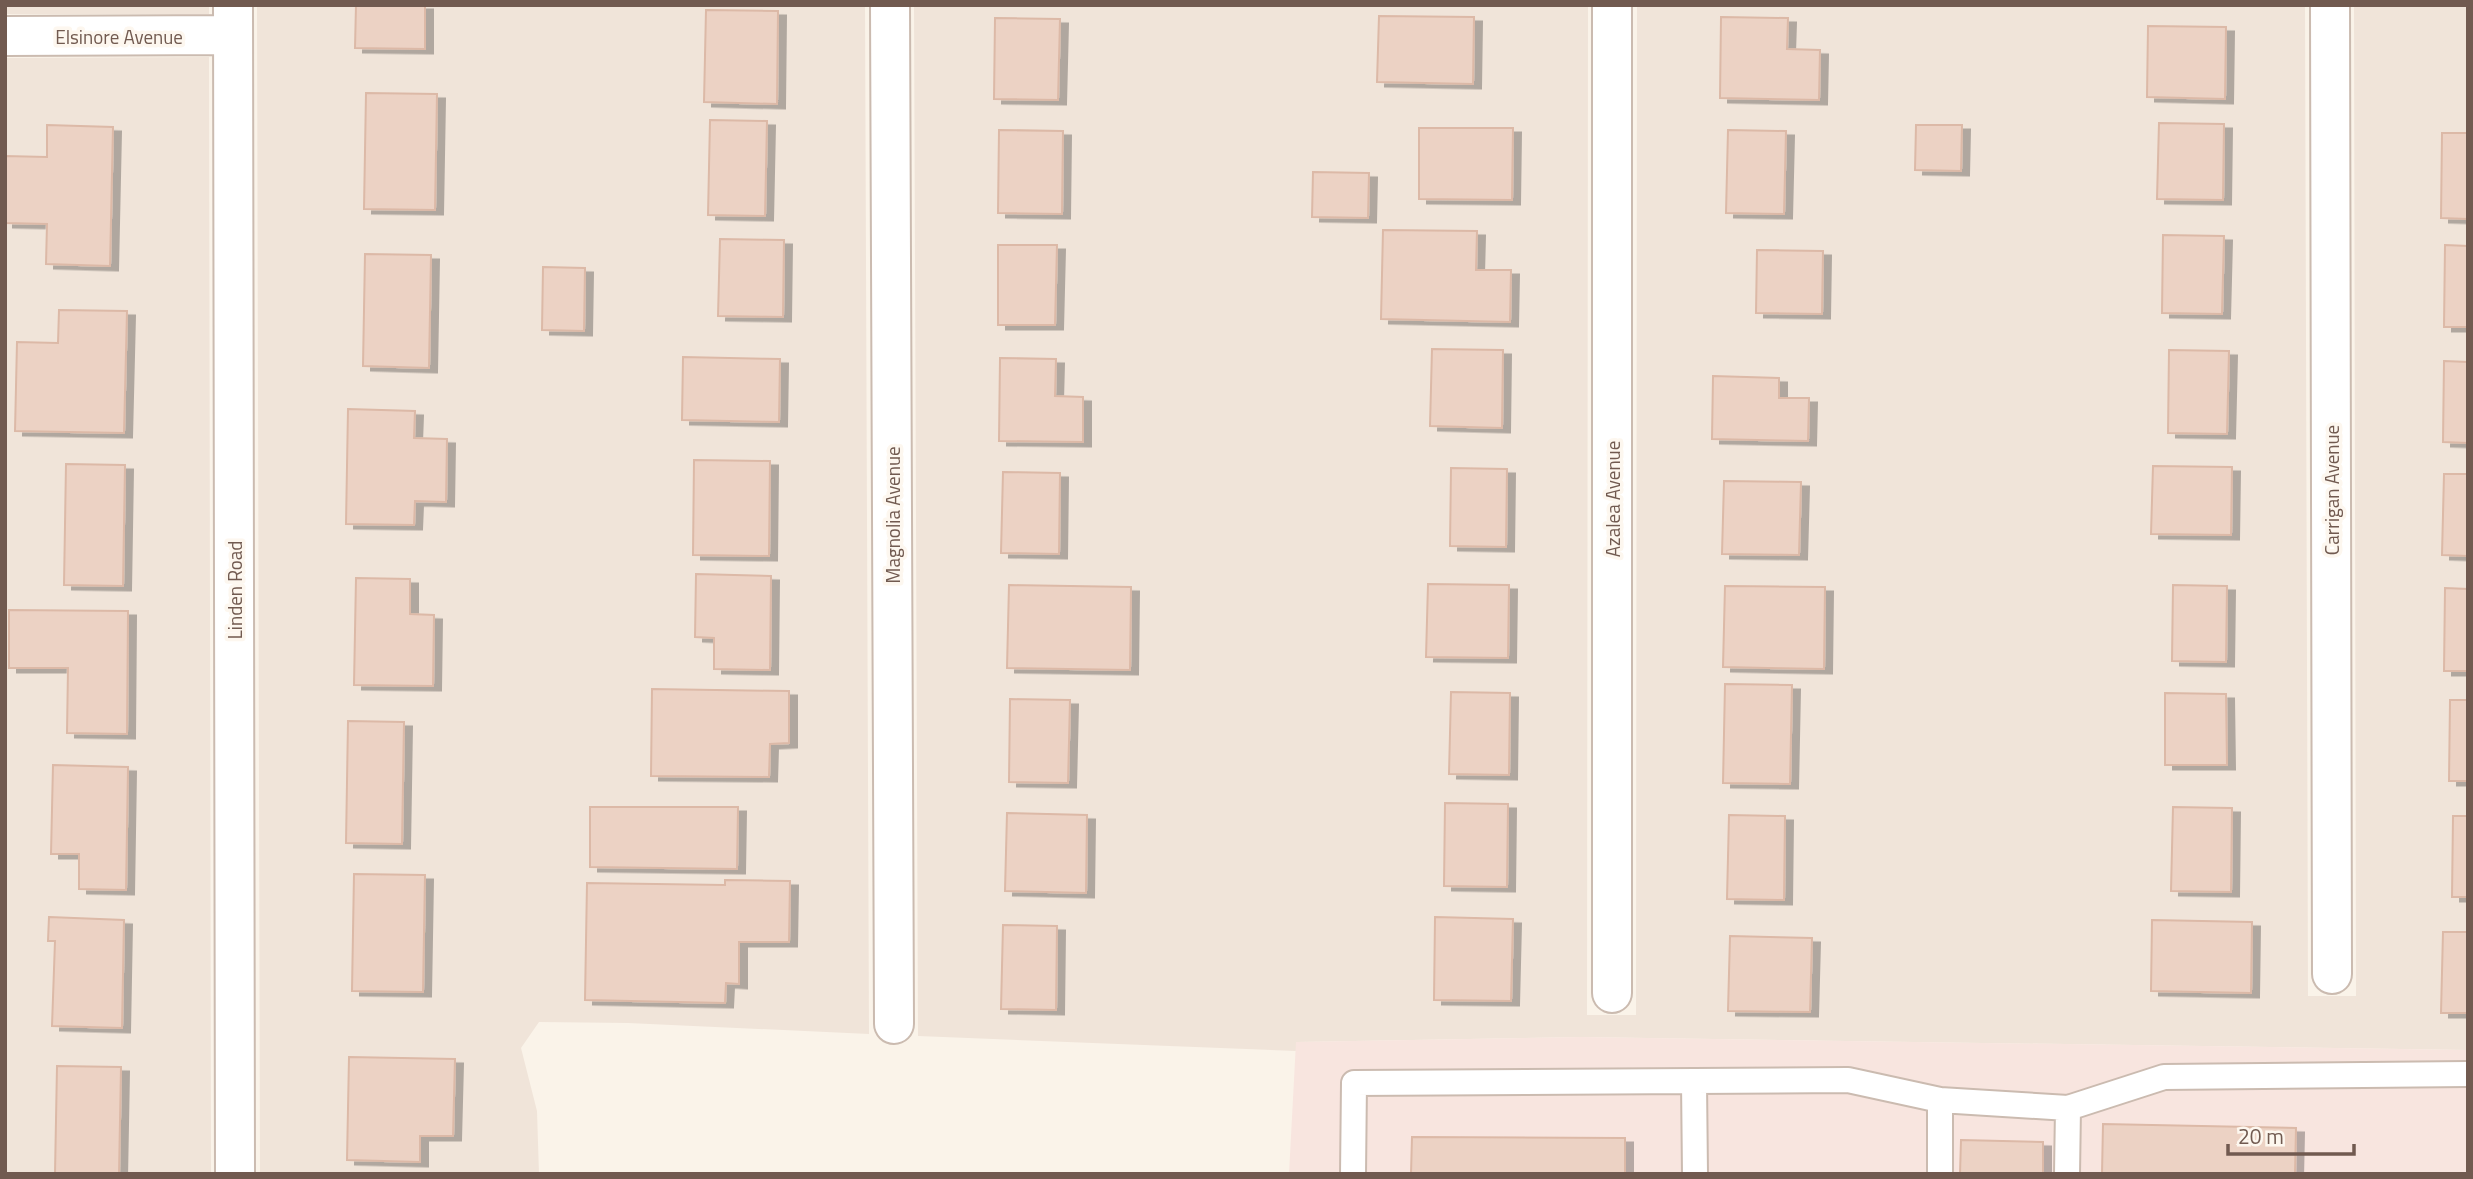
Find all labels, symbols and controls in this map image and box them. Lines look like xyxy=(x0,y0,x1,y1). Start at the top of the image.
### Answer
street label: Elsinore Avenue xyxy=(55,22,183,51)
street label: Carrigan Avenue xyxy=(2317,425,2346,555)
street label: Azalea Avenue xyxy=(1598,441,1627,557)
street label: Magnolia Avenue xyxy=(878,446,907,584)
street label: Linden Road xyxy=(220,541,249,639)
scale bar xyxy=(2228,1112,2354,1156)
text: 20 m xyxy=(2238,1120,2284,1152)

